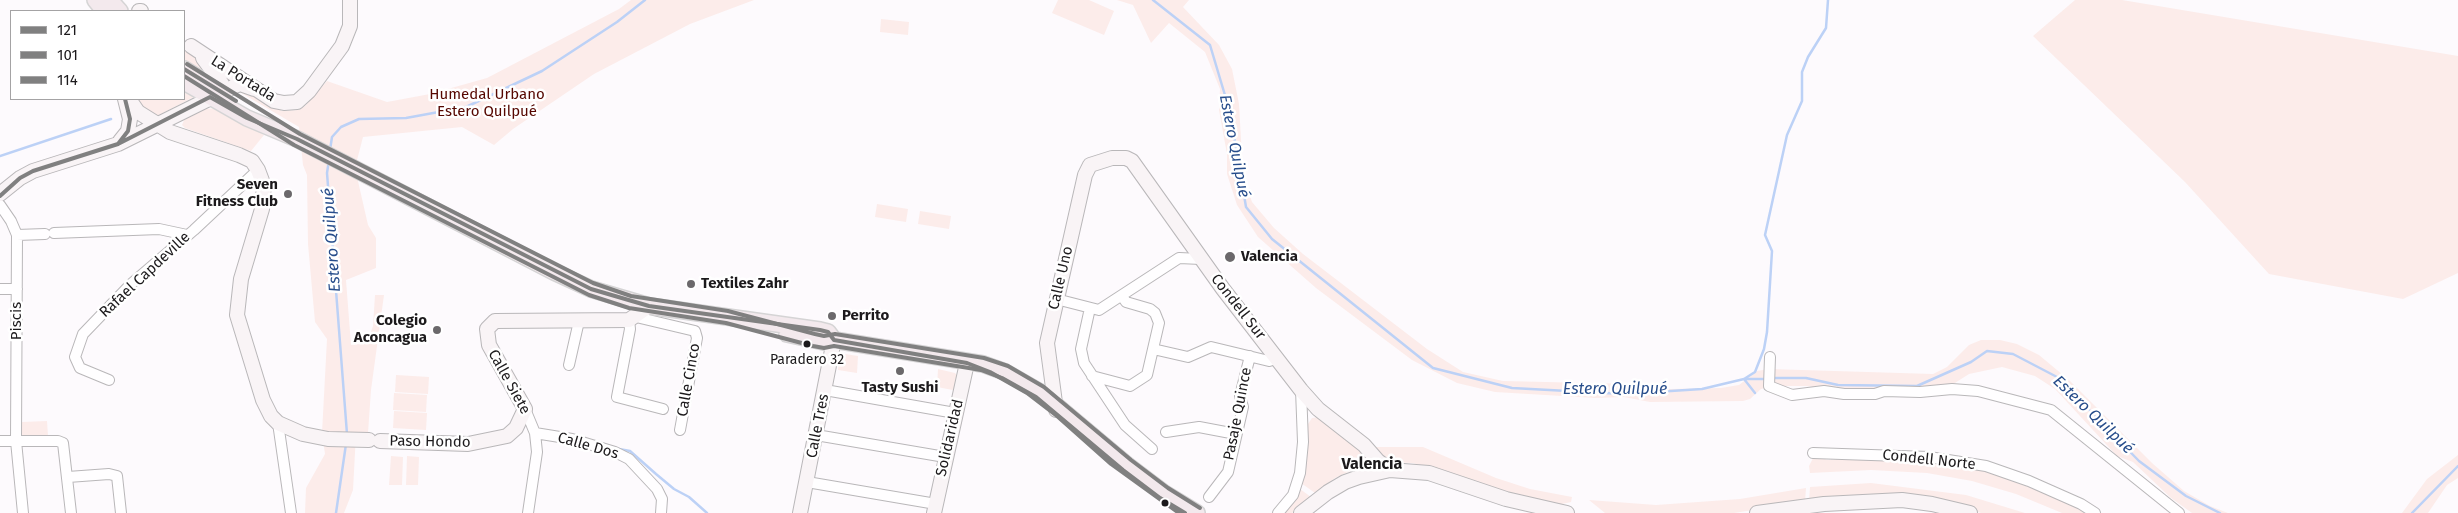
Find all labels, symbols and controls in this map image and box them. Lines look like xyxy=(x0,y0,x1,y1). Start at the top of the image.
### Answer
legend xyxy=(10,10,185,100)
text: 121 xyxy=(57,21,77,39)
text: 101 xyxy=(57,46,78,64)
street label: La Portada xyxy=(207,52,279,106)
text: 114 xyxy=(57,71,78,89)
park label: Humedal Urbano Estero Quilpué xyxy=(429,86,545,121)
water label: Estero Quilpué xyxy=(1215,93,1253,199)
place label: Seven Fitness Club xyxy=(196,176,278,211)
water label: Estero Quilpué xyxy=(319,187,345,293)
marker: Seven Fitness Club xyxy=(282,188,294,200)
street label: Rafael Capdeville xyxy=(96,228,194,322)
street label: Calle Uno xyxy=(1045,245,1077,311)
place label: Valencia xyxy=(1241,248,1298,266)
marker: Valencia xyxy=(1223,250,1237,264)
street label: Condell Sur xyxy=(1207,271,1269,343)
place label: Textiles Zahr xyxy=(701,275,788,293)
marker: Textiles Zahr xyxy=(685,278,697,290)
street label: Piscis xyxy=(8,302,26,340)
place label: Perrito xyxy=(842,307,889,325)
marker: Perrito xyxy=(826,310,838,322)
place label: Colegio Aconcagua xyxy=(354,312,427,347)
marker: Colegio Aconcagua xyxy=(431,324,443,336)
marker: Paradero 32 xyxy=(802,339,812,349)
street label: Calle Cinco xyxy=(674,342,704,418)
street label: Calle Siete xyxy=(484,347,534,417)
place label: Paradero 32 xyxy=(770,352,844,368)
marker: Tasty Sushi xyxy=(894,365,906,377)
street label: Pasaje Quince xyxy=(1220,366,1256,462)
water label: Estero Quilpué xyxy=(2049,372,2137,458)
place label: Tasty Sushi xyxy=(862,379,938,397)
water label: Estero Quilpué xyxy=(1563,380,1667,400)
street label: Calle Tres xyxy=(803,392,833,460)
street label: Solidaridad xyxy=(932,398,968,478)
street label: Calle Dos xyxy=(555,429,621,463)
street label: Paso Hondo xyxy=(389,432,471,452)
street label: Condell Norte xyxy=(1881,446,1977,474)
district label: Valencia xyxy=(1342,455,1402,475)
unlabelled marker xyxy=(1160,498,1170,508)

